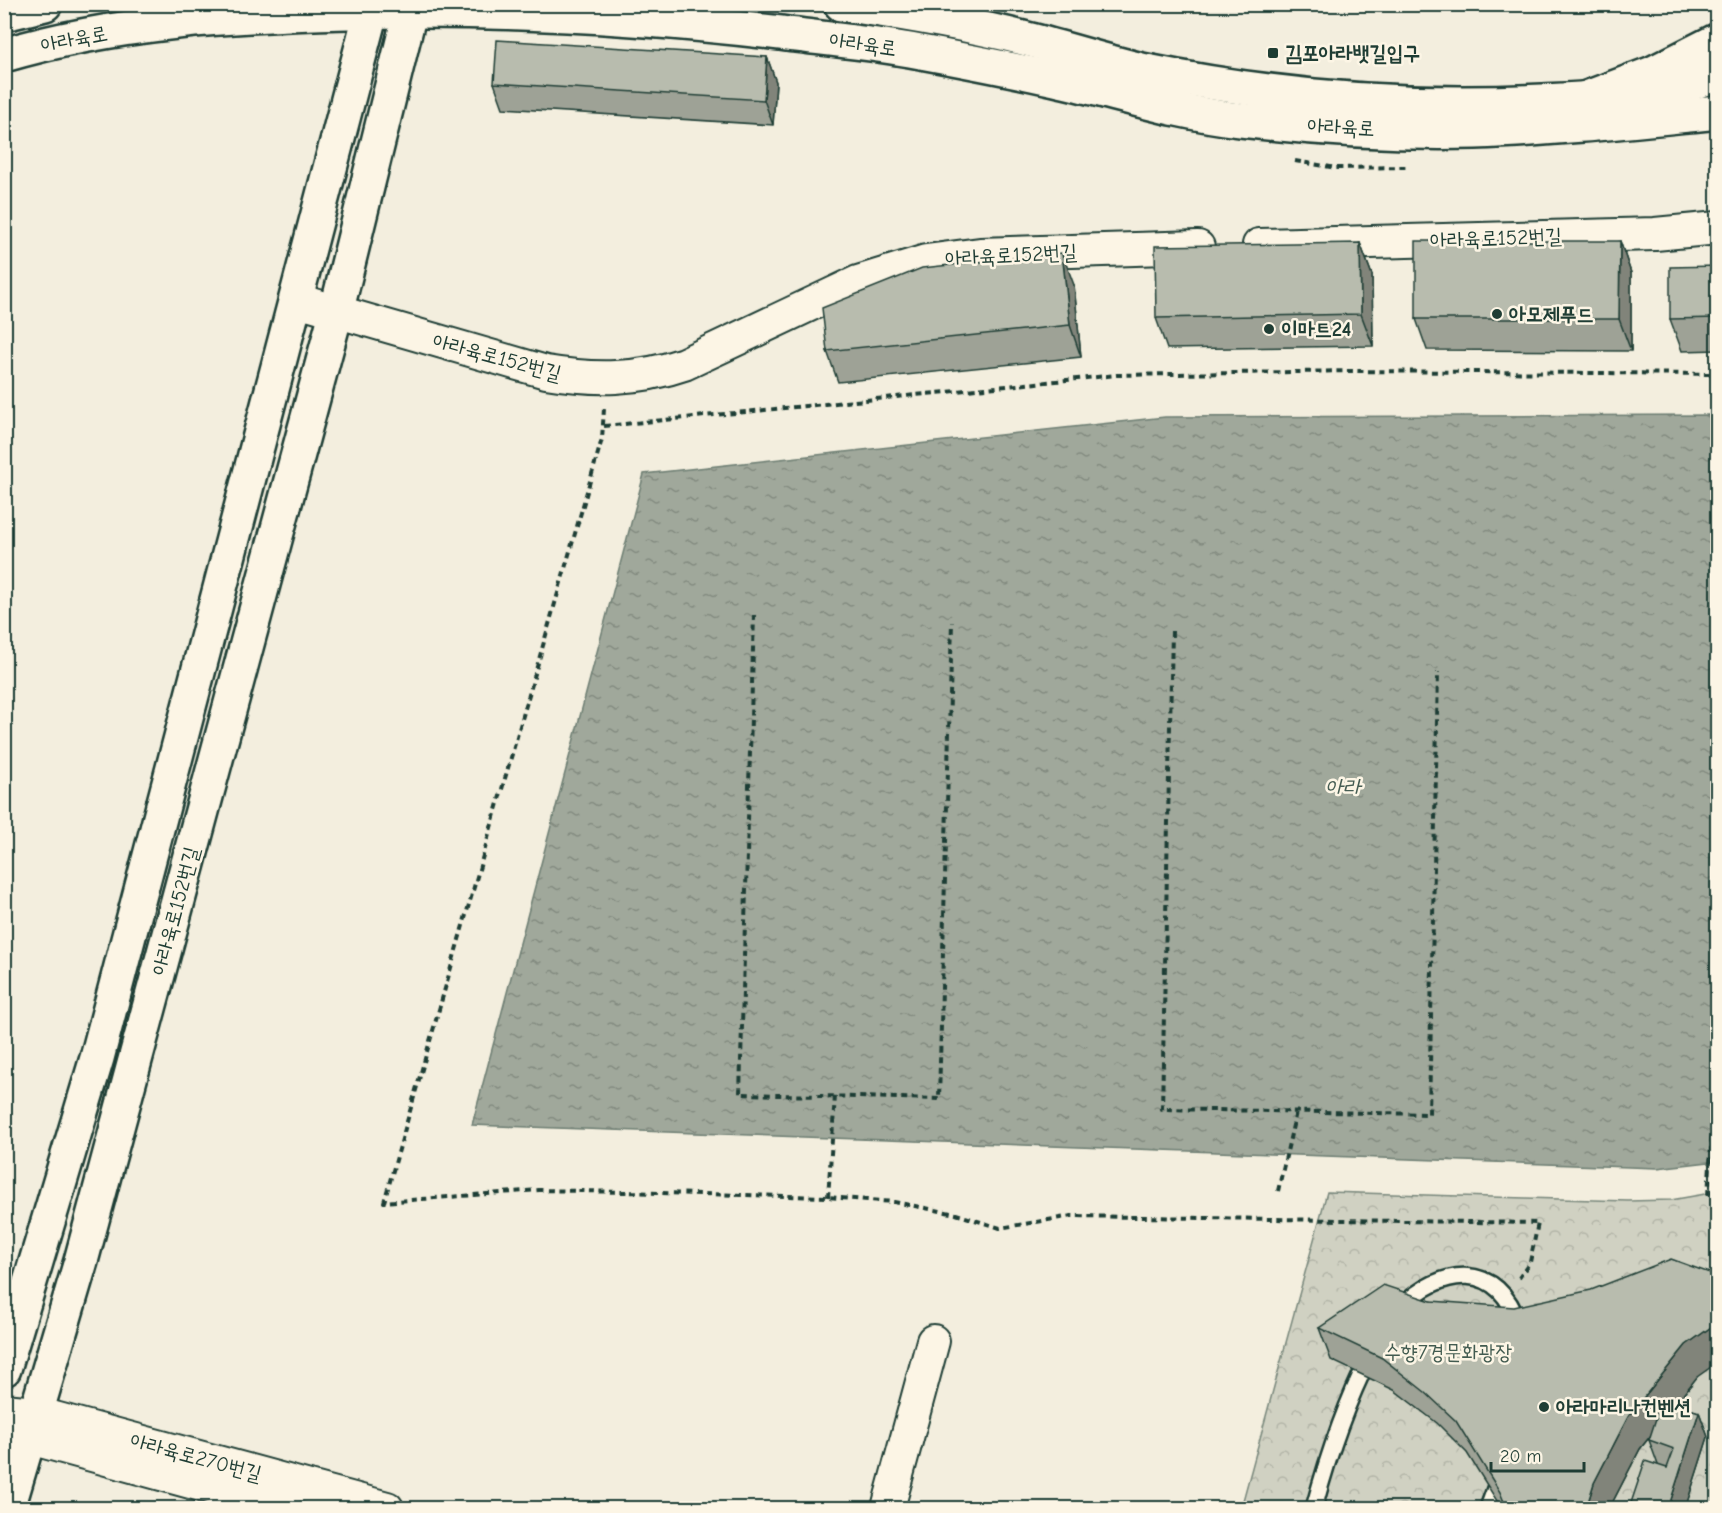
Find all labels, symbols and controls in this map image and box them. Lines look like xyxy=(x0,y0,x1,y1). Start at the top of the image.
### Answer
street label: 아라육로 xyxy=(39,21,109,57)
street label: 아라육로 xyxy=(828,27,898,61)
place label: 김포아라뱃길입구 xyxy=(1285,41,1420,65)
marker: 김포아라뱃길입구 xyxy=(1266,46,1280,60)
street label: 아라육로 xyxy=(1307,113,1375,141)
street label: 아라육로152번길 xyxy=(1430,224,1563,252)
street label: 아라육로152번길 xyxy=(944,240,1078,270)
place label: 아모제푸드 xyxy=(1509,302,1594,326)
marker: 아모제푸드 xyxy=(1490,307,1504,321)
place label: 이마트24 xyxy=(1281,317,1352,341)
marker: 이마트24 xyxy=(1262,322,1276,336)
street label: 아라육로152번길 xyxy=(430,328,564,386)
water label: 아라 xyxy=(1325,774,1363,800)
street label: 아라육로152번길 xyxy=(146,844,204,978)
park label: 수향7경문화광장 xyxy=(1384,1340,1512,1364)
place label: 아라마리나컨벤션 xyxy=(1556,1395,1691,1419)
marker: 아라마리나컨벤션 xyxy=(1537,1400,1551,1414)
street label: 아라육로270번길 xyxy=(128,1428,264,1486)
scale bar xyxy=(1491,1435,1584,1473)
text: 20 m xyxy=(1500,1446,1541,1467)

